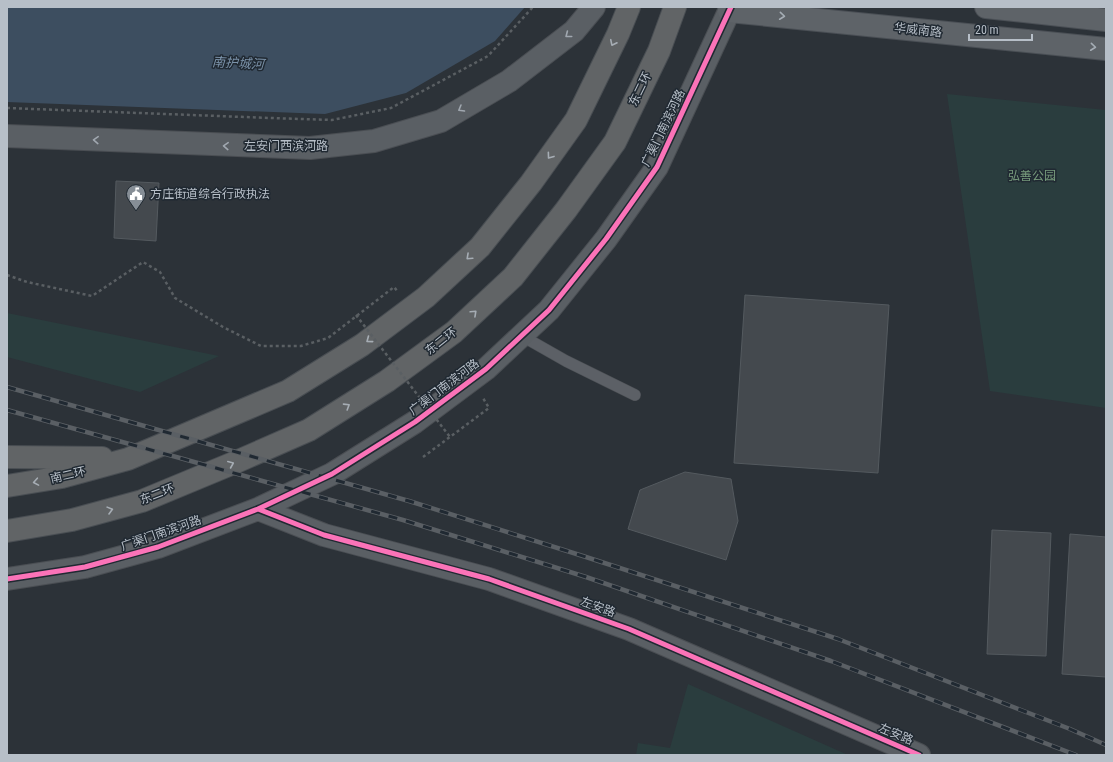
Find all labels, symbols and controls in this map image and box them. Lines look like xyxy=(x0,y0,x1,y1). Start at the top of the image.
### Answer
one-way arrow xyxy=(779,11,785,20)
scale bar xyxy=(969,16,1032,42)
street label: 华威南路 xyxy=(893,21,943,39)
text: 20 m xyxy=(975,23,999,37)
one-way arrow xyxy=(565,31,572,38)
one-way arrow xyxy=(611,39,618,46)
one-way arrow xyxy=(1090,43,1096,52)
water label: 南护城河 xyxy=(212,54,267,72)
street label: 东二环 xyxy=(626,70,654,108)
street label: 广渠门南滨河路 xyxy=(638,87,688,169)
one-way arrow xyxy=(458,105,465,112)
one-way arrow xyxy=(93,135,99,144)
street label: 左安门西滨河路 xyxy=(244,139,328,153)
one-way arrow xyxy=(223,141,229,150)
one-way arrow xyxy=(547,152,555,159)
park label: 弘善公园 xyxy=(1008,169,1056,183)
public building icon: 方庄街道综合行政执法 xyxy=(125,183,147,211)
place label: 方庄街道综合行政执法 xyxy=(150,187,270,201)
one-way arrow xyxy=(466,253,474,260)
one-way arrow xyxy=(470,311,477,318)
street label: 东二环 xyxy=(423,324,459,358)
one-way arrow xyxy=(366,335,373,343)
street label: 广渠门南滨河路 xyxy=(406,356,482,418)
one-way arrow xyxy=(343,404,350,411)
one-way arrow xyxy=(227,461,235,469)
street label: 南二环 xyxy=(49,464,87,486)
one-way arrow xyxy=(32,477,39,485)
street label: 东二环 xyxy=(138,481,176,507)
one-way arrow xyxy=(106,506,113,514)
street label: 广渠门南滨河路 xyxy=(119,513,203,553)
street label: 左安路 xyxy=(579,594,617,620)
street label: 左安路 xyxy=(877,721,915,747)

